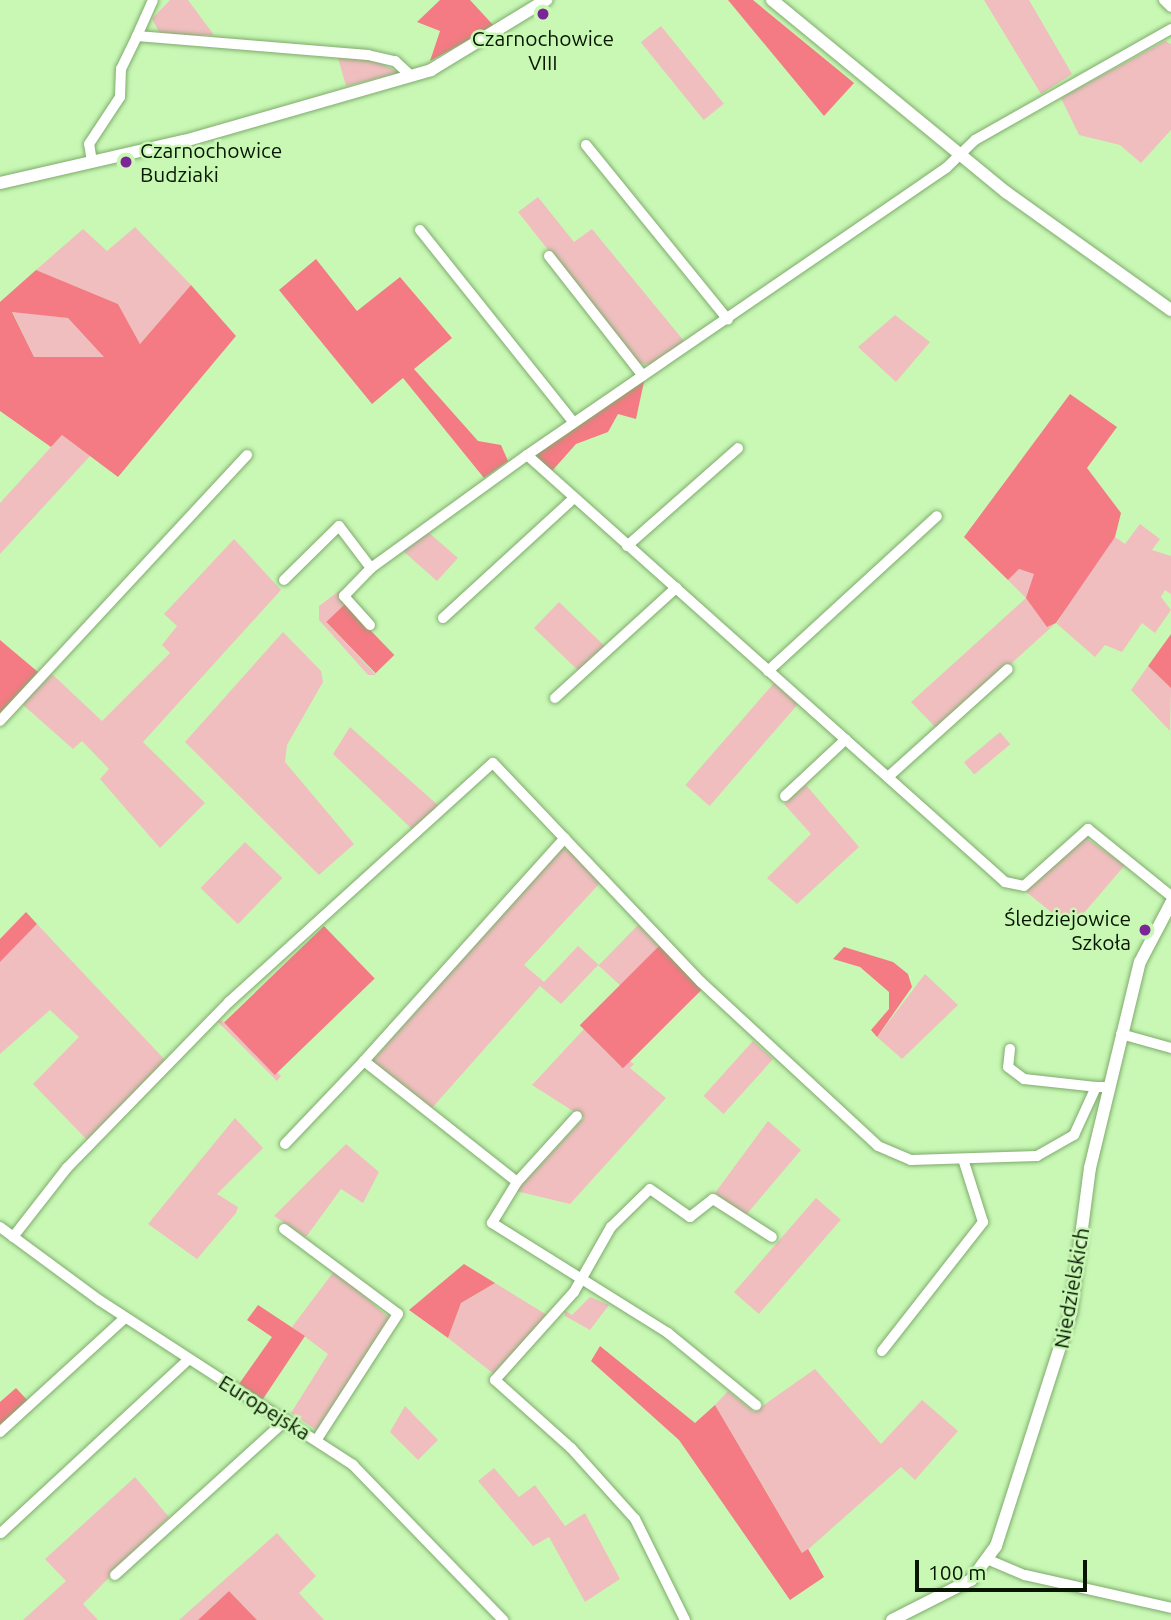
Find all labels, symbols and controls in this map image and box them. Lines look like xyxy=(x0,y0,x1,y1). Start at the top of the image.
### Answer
marker: Czarnochowice VIII xyxy=(535,6,551,22)
place label: Czarnochowice VIII xyxy=(472,25,614,75)
place label: Czarnochowice Budziaki xyxy=(140,137,282,187)
marker: Czarnochowice Budziaki xyxy=(118,154,134,170)
place label: Śledziejowice Szkoła xyxy=(1004,905,1131,955)
marker: Śledziejowice Szkoła xyxy=(1137,922,1153,938)
street label: Niedzielskich xyxy=(1048,1226,1094,1350)
street label: Europejska xyxy=(215,1369,315,1445)
scale bar xyxy=(919,1546,1090,1590)
text: 100 m xyxy=(928,1560,986,1584)

